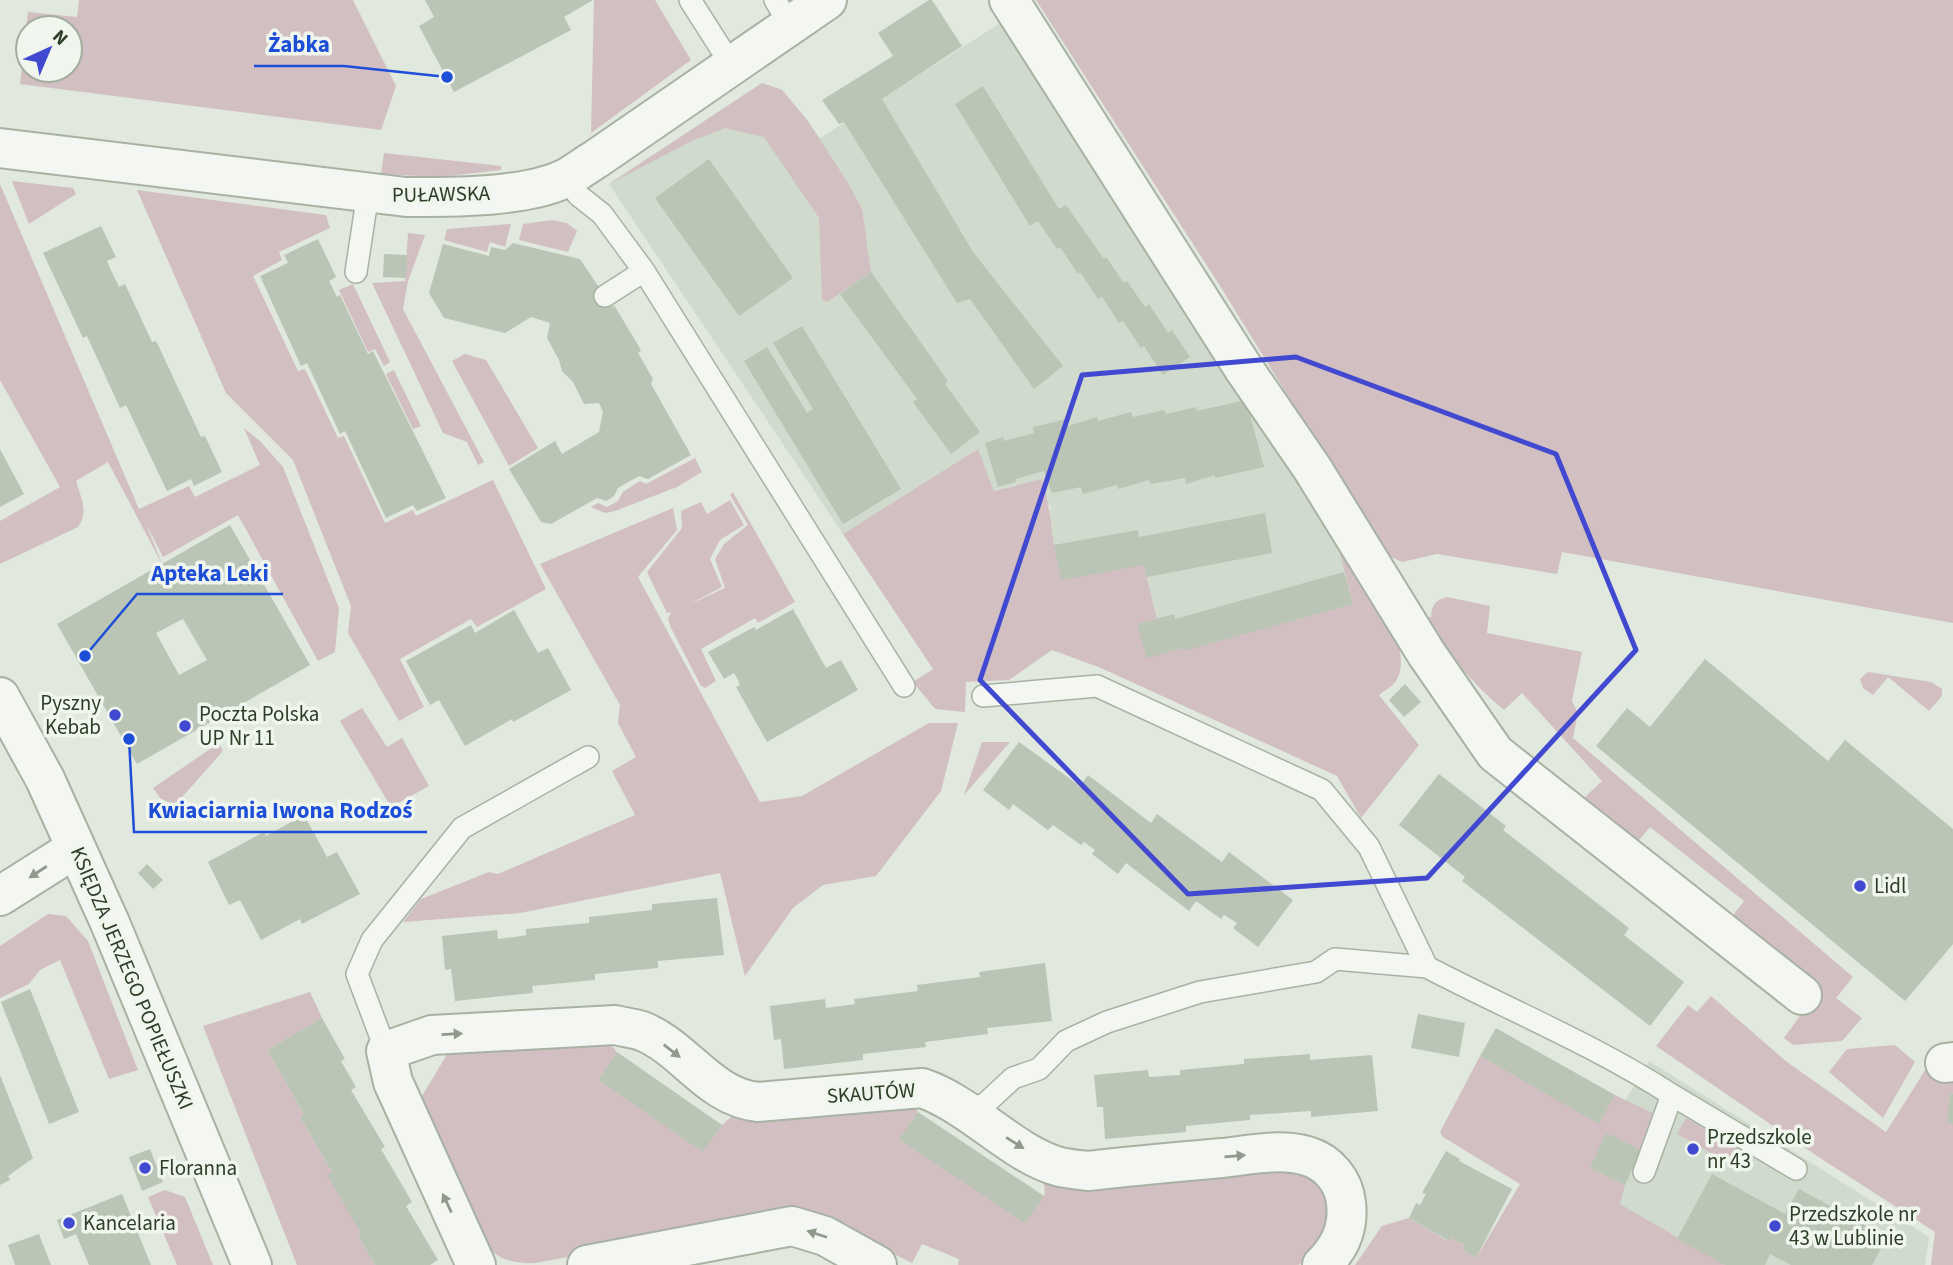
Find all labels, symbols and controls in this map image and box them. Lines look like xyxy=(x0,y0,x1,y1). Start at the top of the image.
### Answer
north arrow xyxy=(14,14,84,84)
callout: Żabka xyxy=(254,22,344,66)
text: N xyxy=(46,24,74,52)
text: Żabka xyxy=(268,28,330,61)
street label: PUŁAWSKA xyxy=(392,178,491,210)
callout: Apteka Leki xyxy=(137,550,283,594)
text: Apteka Leki xyxy=(150,557,269,590)
place label: Pyszny Kebab xyxy=(40,688,101,742)
place label: Poczta Polska UP Nr 11 xyxy=(199,699,319,753)
marker: Pyszny Kebab xyxy=(107,707,123,723)
marker: Poczta Polska UP Nr 11 xyxy=(177,718,193,734)
callout: Kwiaciarnia Iwona Rodzoś xyxy=(134,788,427,832)
text: Kwiaciarnia Iwona Rodzoś xyxy=(148,794,412,827)
street label: KSIĘDZA JERZEGO POPIEŁUSZKI xyxy=(63,842,201,1114)
one-way arrow xyxy=(29,866,48,879)
place label: Lidl xyxy=(1874,871,1906,901)
marker: Lidl xyxy=(1852,878,1868,894)
one-way arrow xyxy=(441,1028,463,1039)
one-way arrow xyxy=(663,1044,681,1059)
street label: SKAUTÓW xyxy=(826,1075,917,1111)
place label: Przedszkole nr 43 xyxy=(1707,1122,1812,1176)
one-way arrow xyxy=(1005,1136,1024,1149)
marker: Przedszkole nr 43 xyxy=(1685,1141,1701,1157)
one-way arrow xyxy=(1224,1151,1246,1162)
place label: Floranna xyxy=(159,1153,237,1183)
marker: Floranna xyxy=(137,1160,153,1176)
one-way arrow xyxy=(442,1193,453,1213)
place label: Przedszkole nr 43 w Lublinie xyxy=(1789,1199,1917,1253)
place label: Kancelaria xyxy=(83,1208,176,1238)
marker: Kancelaria xyxy=(61,1215,77,1231)
marker: Przedszkole nr 43 w Lublinie xyxy=(1767,1218,1783,1234)
one-way arrow xyxy=(806,1228,827,1239)

